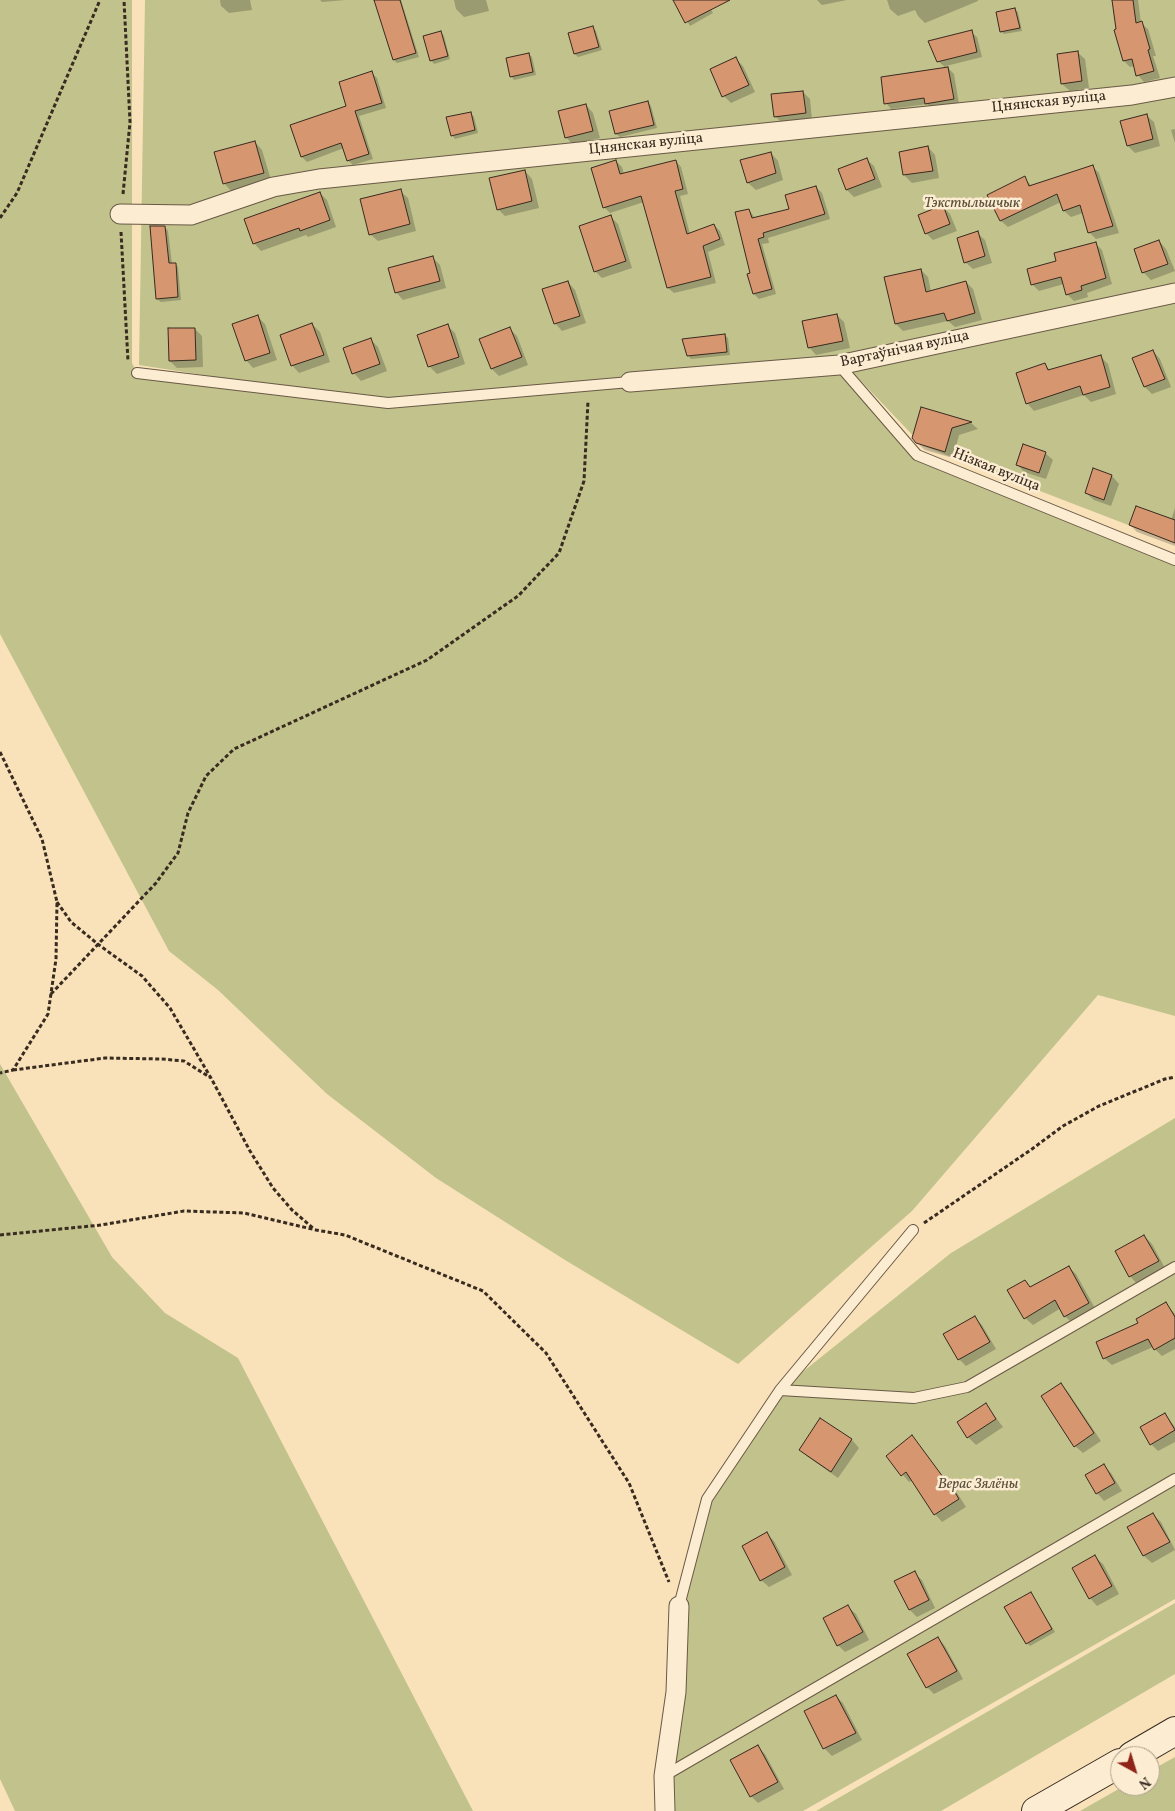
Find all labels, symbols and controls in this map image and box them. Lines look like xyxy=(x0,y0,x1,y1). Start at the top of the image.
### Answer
street label: Цнянская вуліца xyxy=(991,88,1107,118)
street label: Цнянская вуліца xyxy=(588,130,704,160)
park label: Тэкстыльшчык xyxy=(924,195,1020,213)
street label: Вартаўнічая вуліца xyxy=(839,328,971,372)
street label: Нізкая вуліца xyxy=(950,445,1042,497)
park label: Верас Зялёны xyxy=(938,1476,1018,1494)
north arrow xyxy=(1110,1746,1160,1796)
text: N xyxy=(1134,1772,1154,1793)

